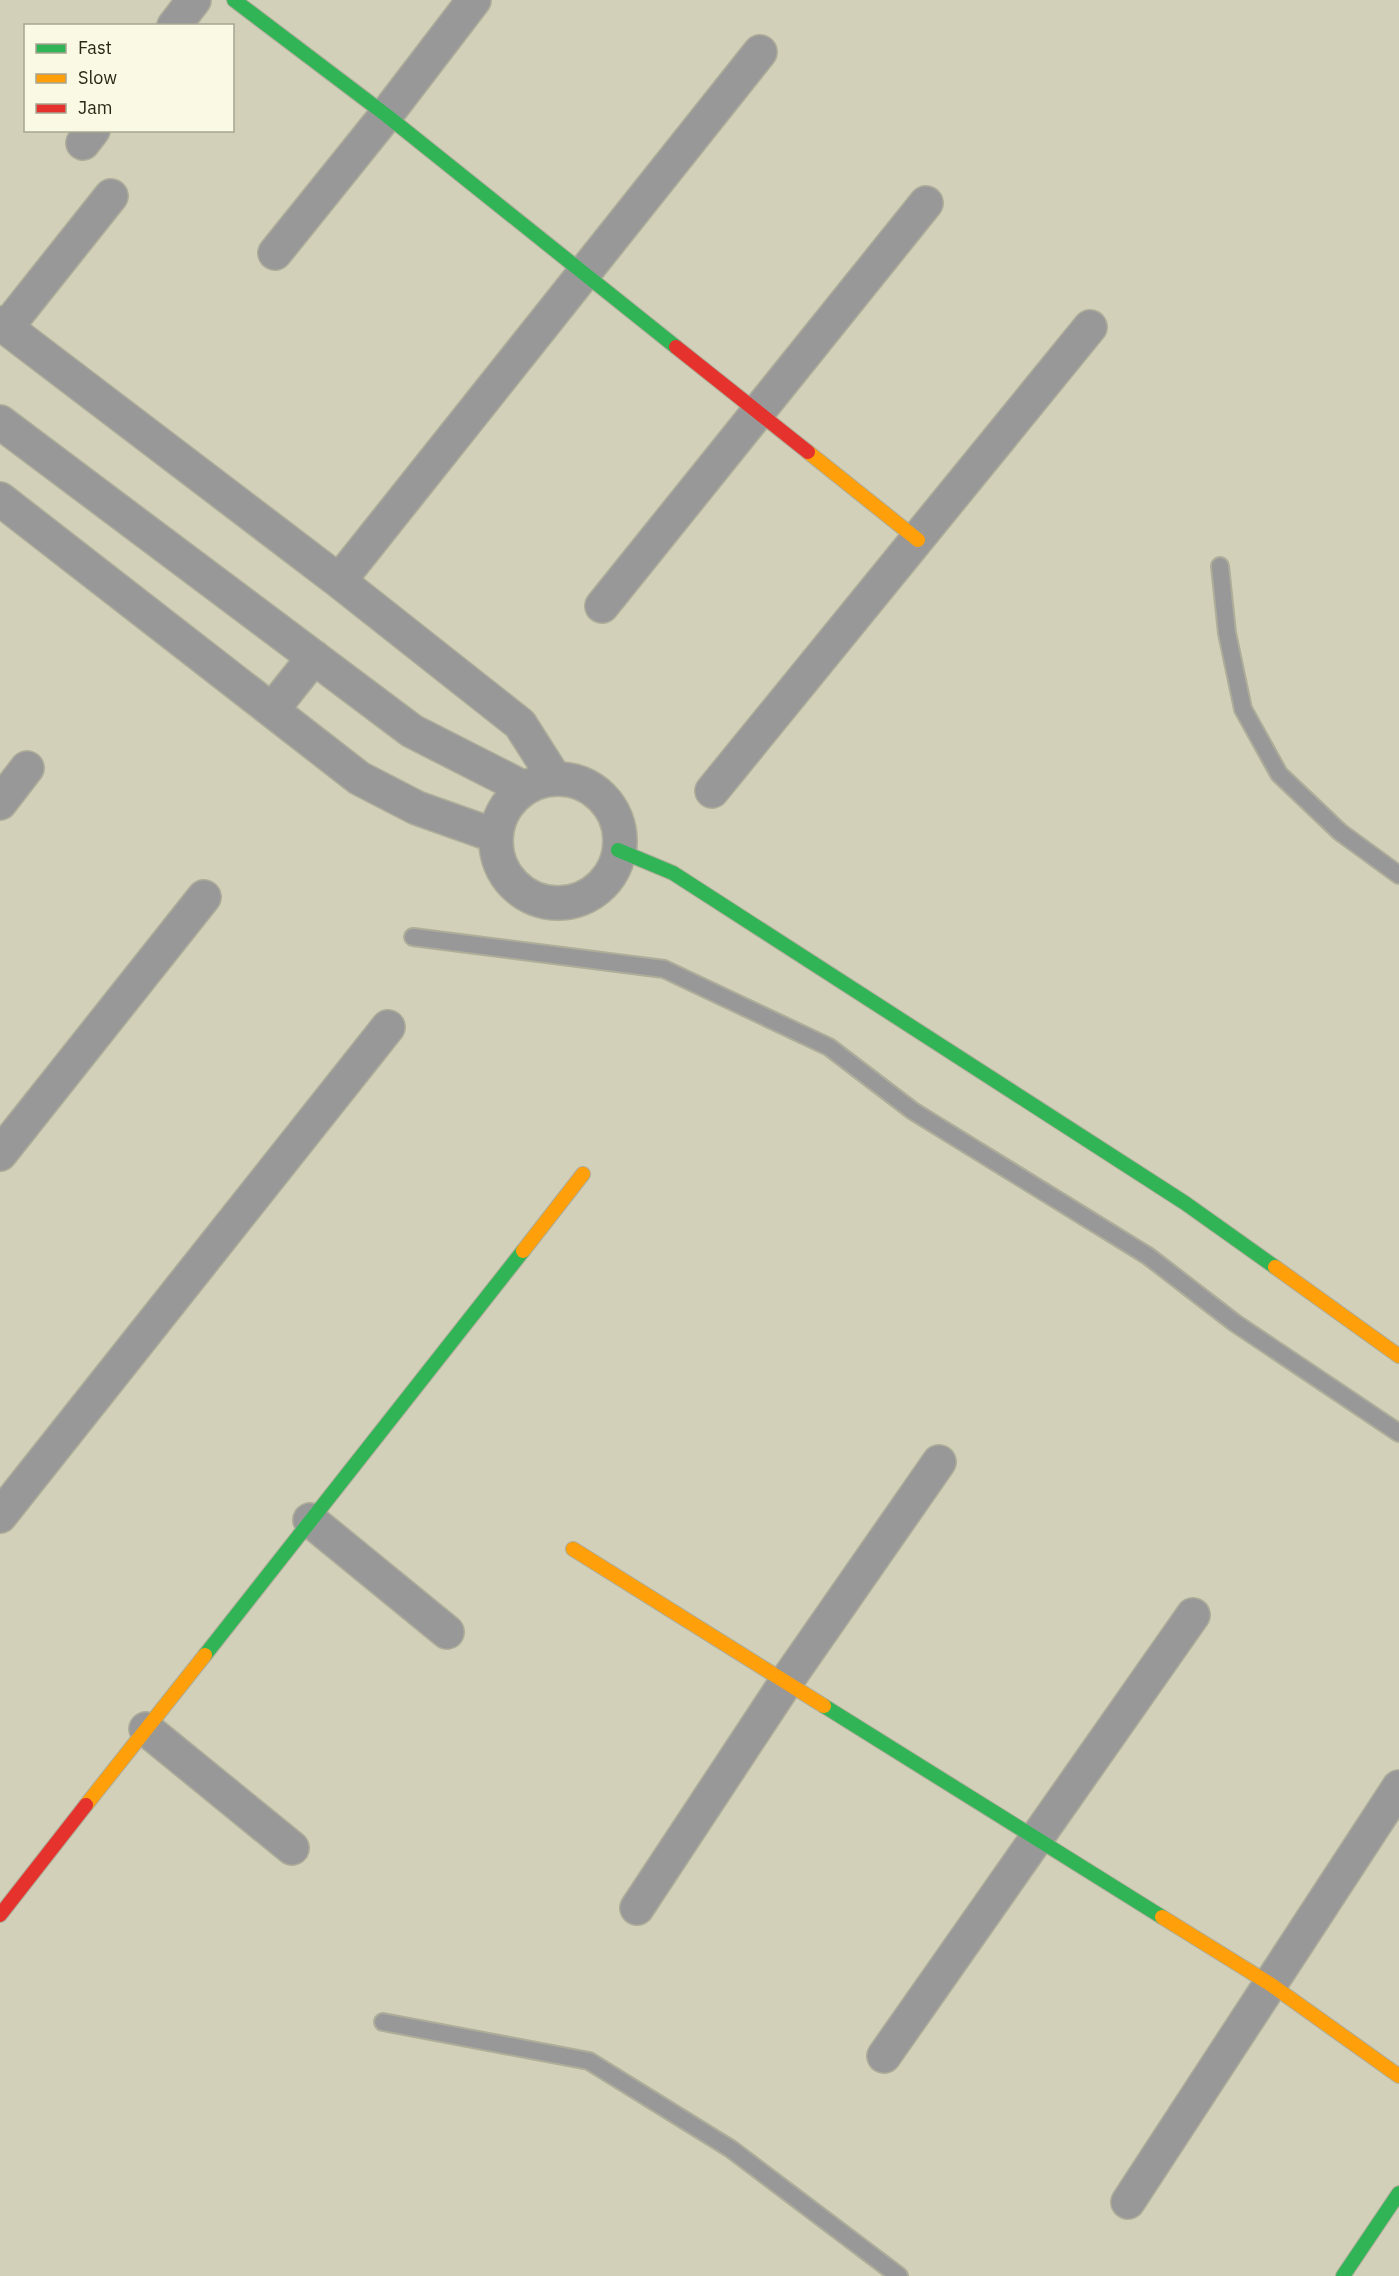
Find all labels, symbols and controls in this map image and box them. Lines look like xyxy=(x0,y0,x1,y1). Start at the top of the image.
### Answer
legend xyxy=(24,24,234,132)
text: Fast xyxy=(78,36,112,59)
text: Slow xyxy=(78,66,117,89)
text: Jam xyxy=(78,96,113,119)

